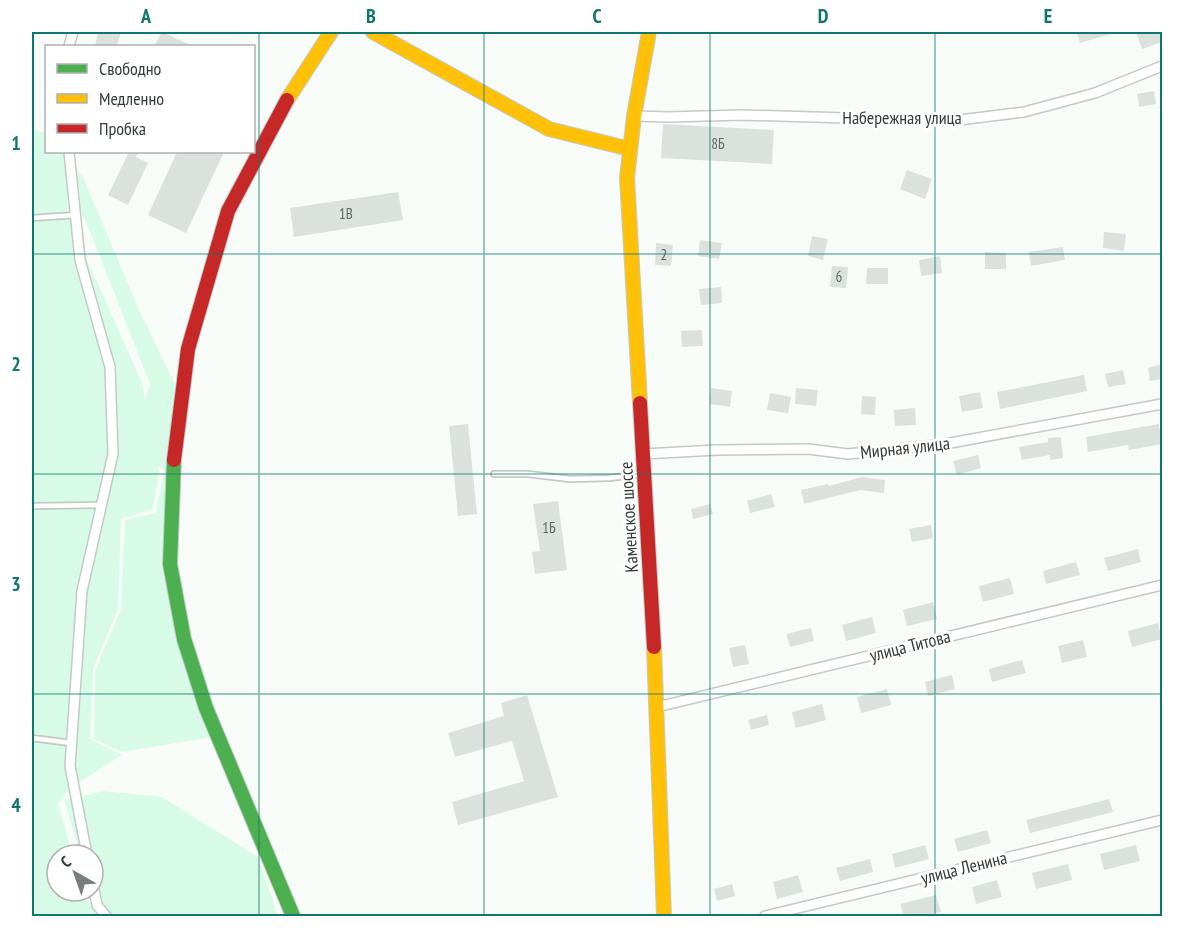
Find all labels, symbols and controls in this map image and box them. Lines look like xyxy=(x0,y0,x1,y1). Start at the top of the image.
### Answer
text: A xyxy=(140,3,152,29)
text: B xyxy=(366,3,376,29)
text: C xyxy=(592,3,602,29)
text: D xyxy=(818,3,829,29)
text: E xyxy=(1044,3,1052,29)
legend xyxy=(45,45,255,153)
text: Свободно xyxy=(99,57,162,80)
text: Медленно xyxy=(99,87,164,110)
street label: Набережная улица xyxy=(842,106,962,129)
text: Пробка xyxy=(99,117,146,140)
text: 1 xyxy=(11,130,21,156)
house number: 8Б xyxy=(711,134,725,153)
house number: 1В xyxy=(339,204,353,223)
house number: 2 xyxy=(661,245,667,264)
house number: 6 xyxy=(836,267,843,286)
text: 2 xyxy=(11,351,21,377)
street label: Мирная улица xyxy=(859,431,951,464)
street label: Каменское шоссе xyxy=(614,461,643,573)
house number: 1Б xyxy=(542,518,556,537)
text: 3 xyxy=(11,571,21,597)
street label: улица Титова xyxy=(867,624,953,667)
text: 4 xyxy=(11,792,21,818)
north arrow xyxy=(45,843,105,903)
street label: улица Ленина xyxy=(918,846,1009,889)
text: С xyxy=(56,851,75,872)

